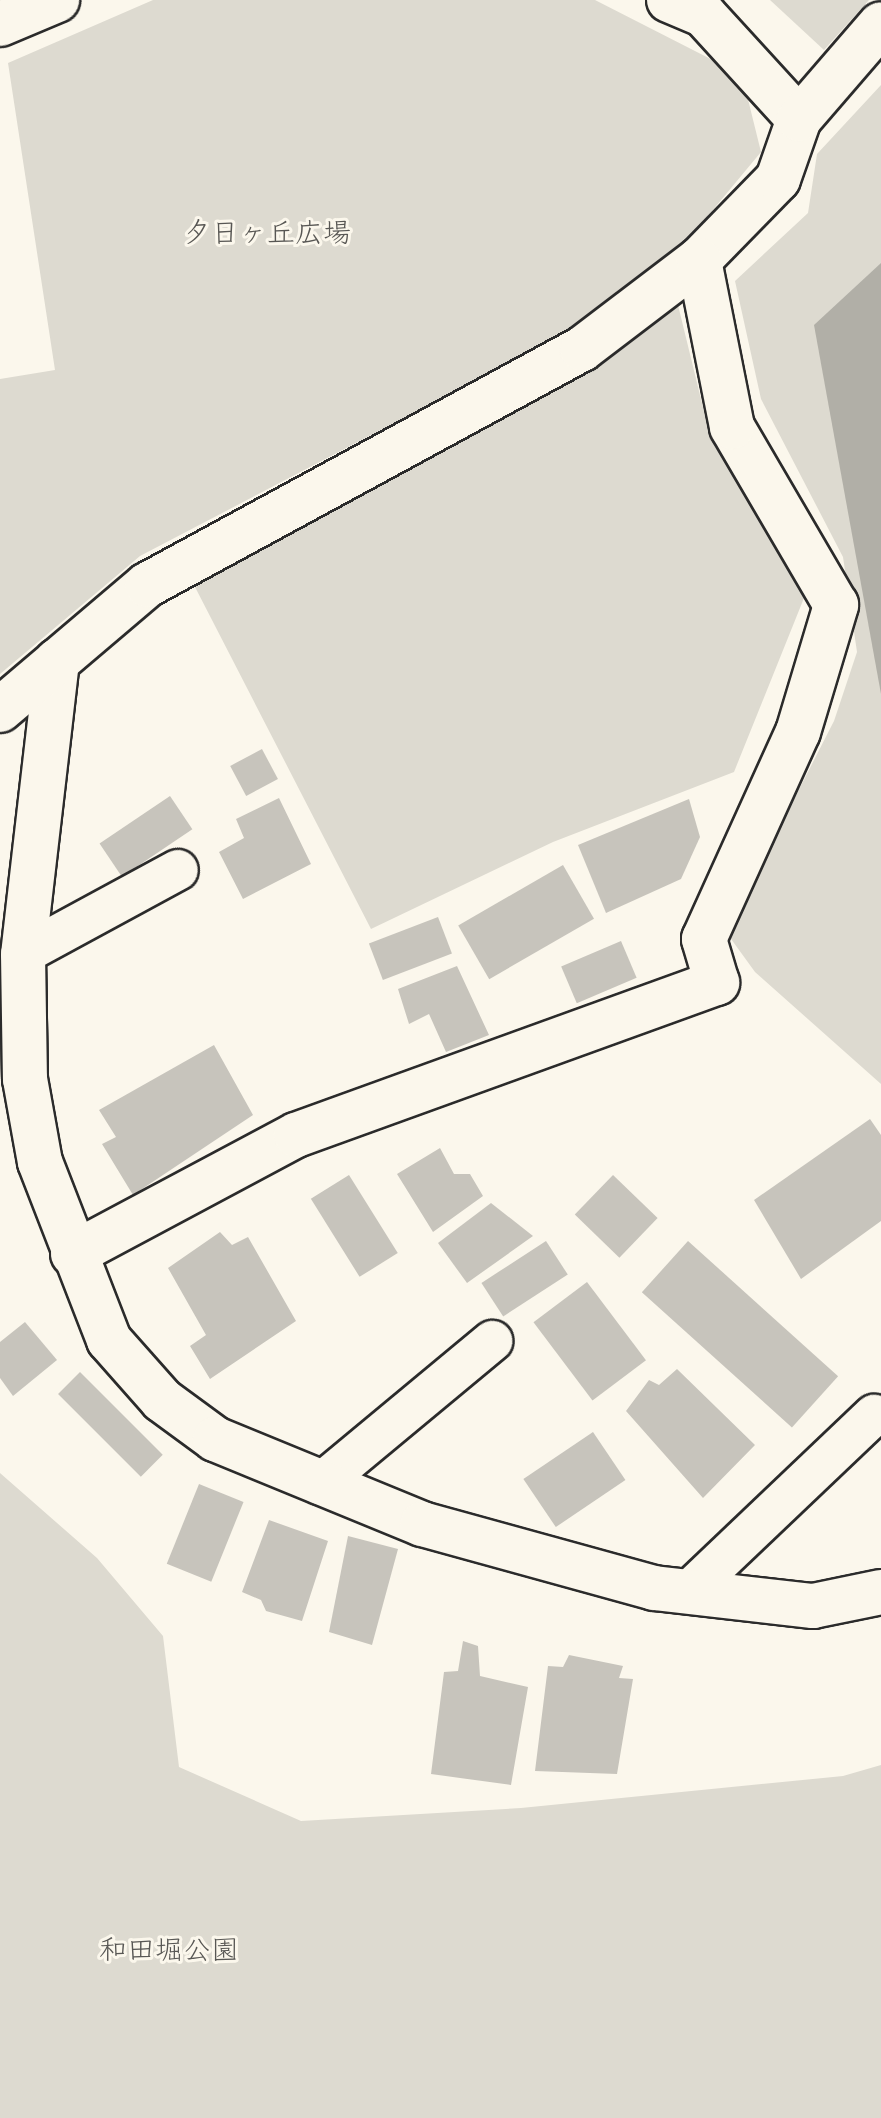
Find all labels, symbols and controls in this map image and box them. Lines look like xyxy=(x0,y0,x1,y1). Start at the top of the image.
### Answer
park label: 夕日ヶ丘広場 xyxy=(183,214,351,248)
park label: 和田堀公園 xyxy=(99,1931,239,1965)

